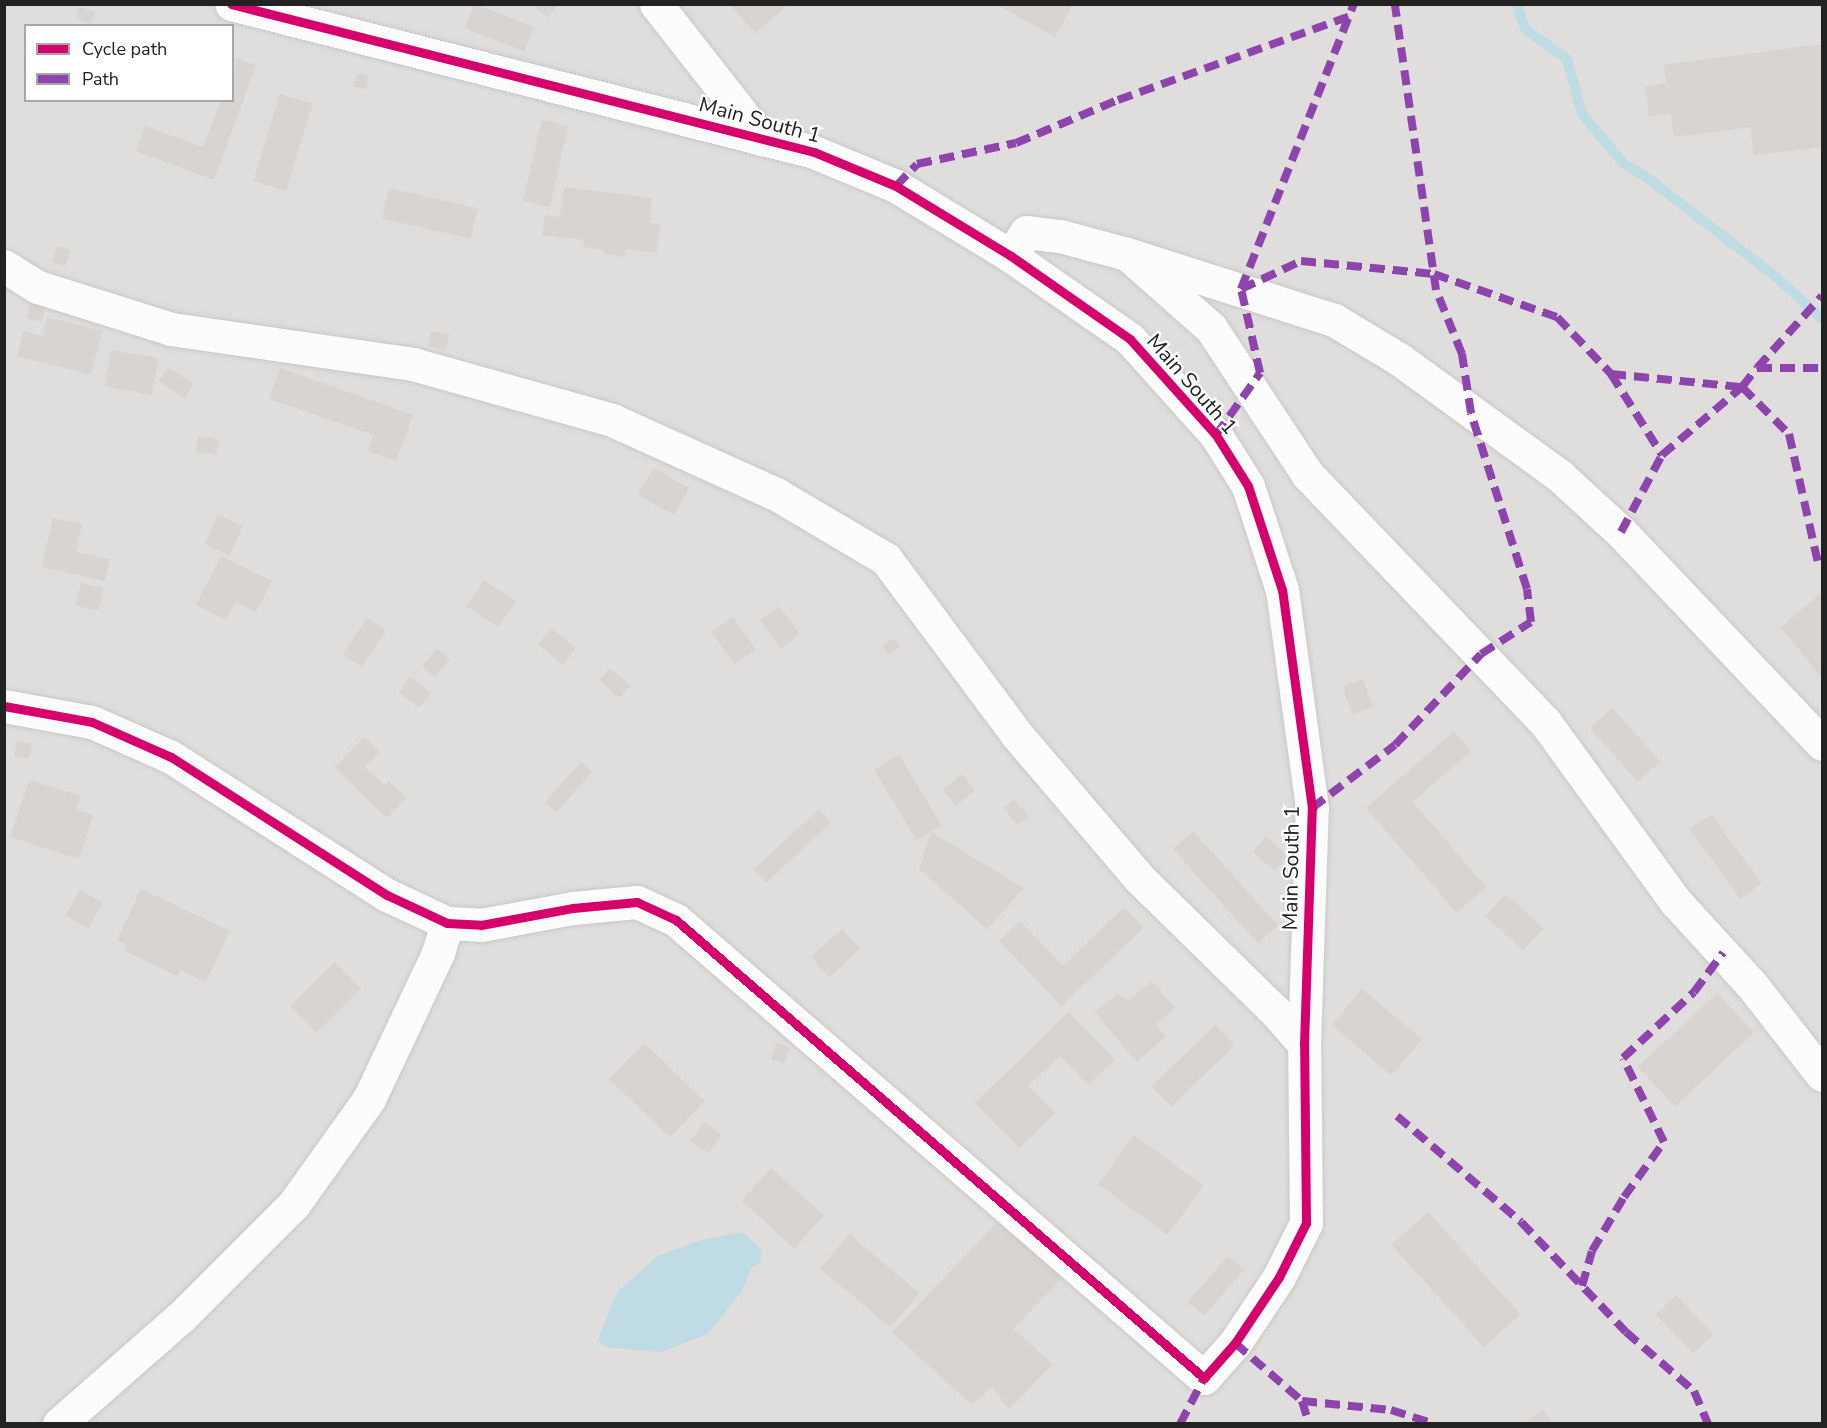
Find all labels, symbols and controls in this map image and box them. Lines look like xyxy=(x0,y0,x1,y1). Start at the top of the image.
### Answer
legend xyxy=(24,24,234,102)
text: Cycle path xyxy=(82,37,167,61)
text: Path xyxy=(82,67,119,91)
street label: Main South 1 xyxy=(696,92,824,148)
street label: Main South 1 xyxy=(1142,329,1242,439)
street label: Main South 1 xyxy=(1277,805,1305,931)

